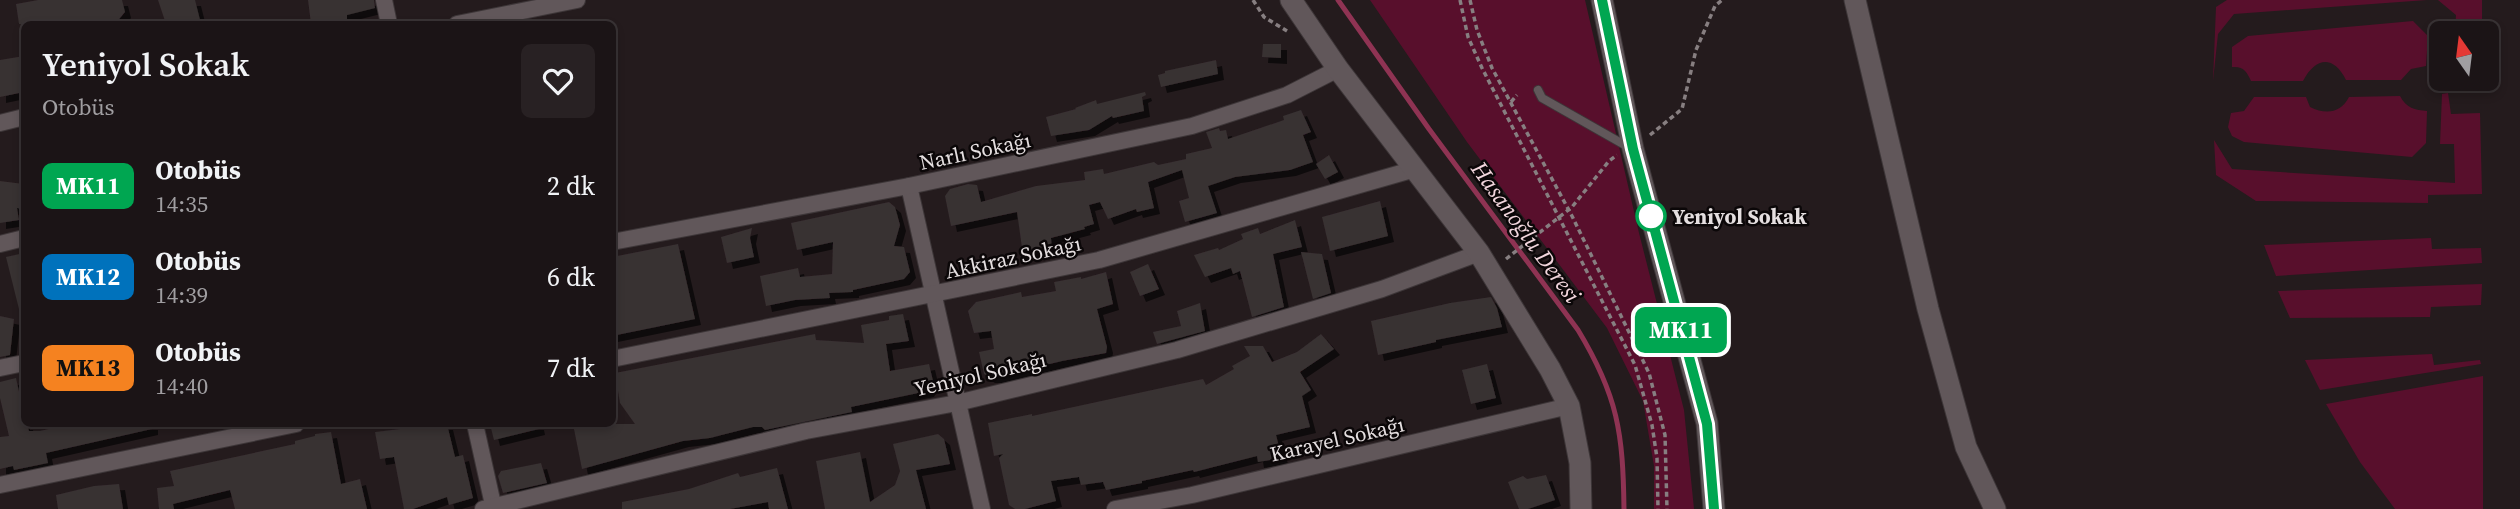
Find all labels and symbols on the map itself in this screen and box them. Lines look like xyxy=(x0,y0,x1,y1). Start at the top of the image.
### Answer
north arrow xyxy=(2429,21,2499,91)
street label: Narlı Sokağı xyxy=(917,125,1033,177)
water label: Hasanoğlu Deresi xyxy=(1463,154,1588,309)
marker: Yeniyol Sokak xyxy=(1636,201,1666,231)
place label: Yeniyol Sokak xyxy=(1672,202,1807,231)
street label: Akkiraz Sokağı xyxy=(942,228,1084,286)
line badge: MK11 xyxy=(1632,307,1730,353)
street label: Yeniyol Sokağı xyxy=(911,345,1049,403)
street label: Karayel Sokağı xyxy=(1267,409,1407,469)

